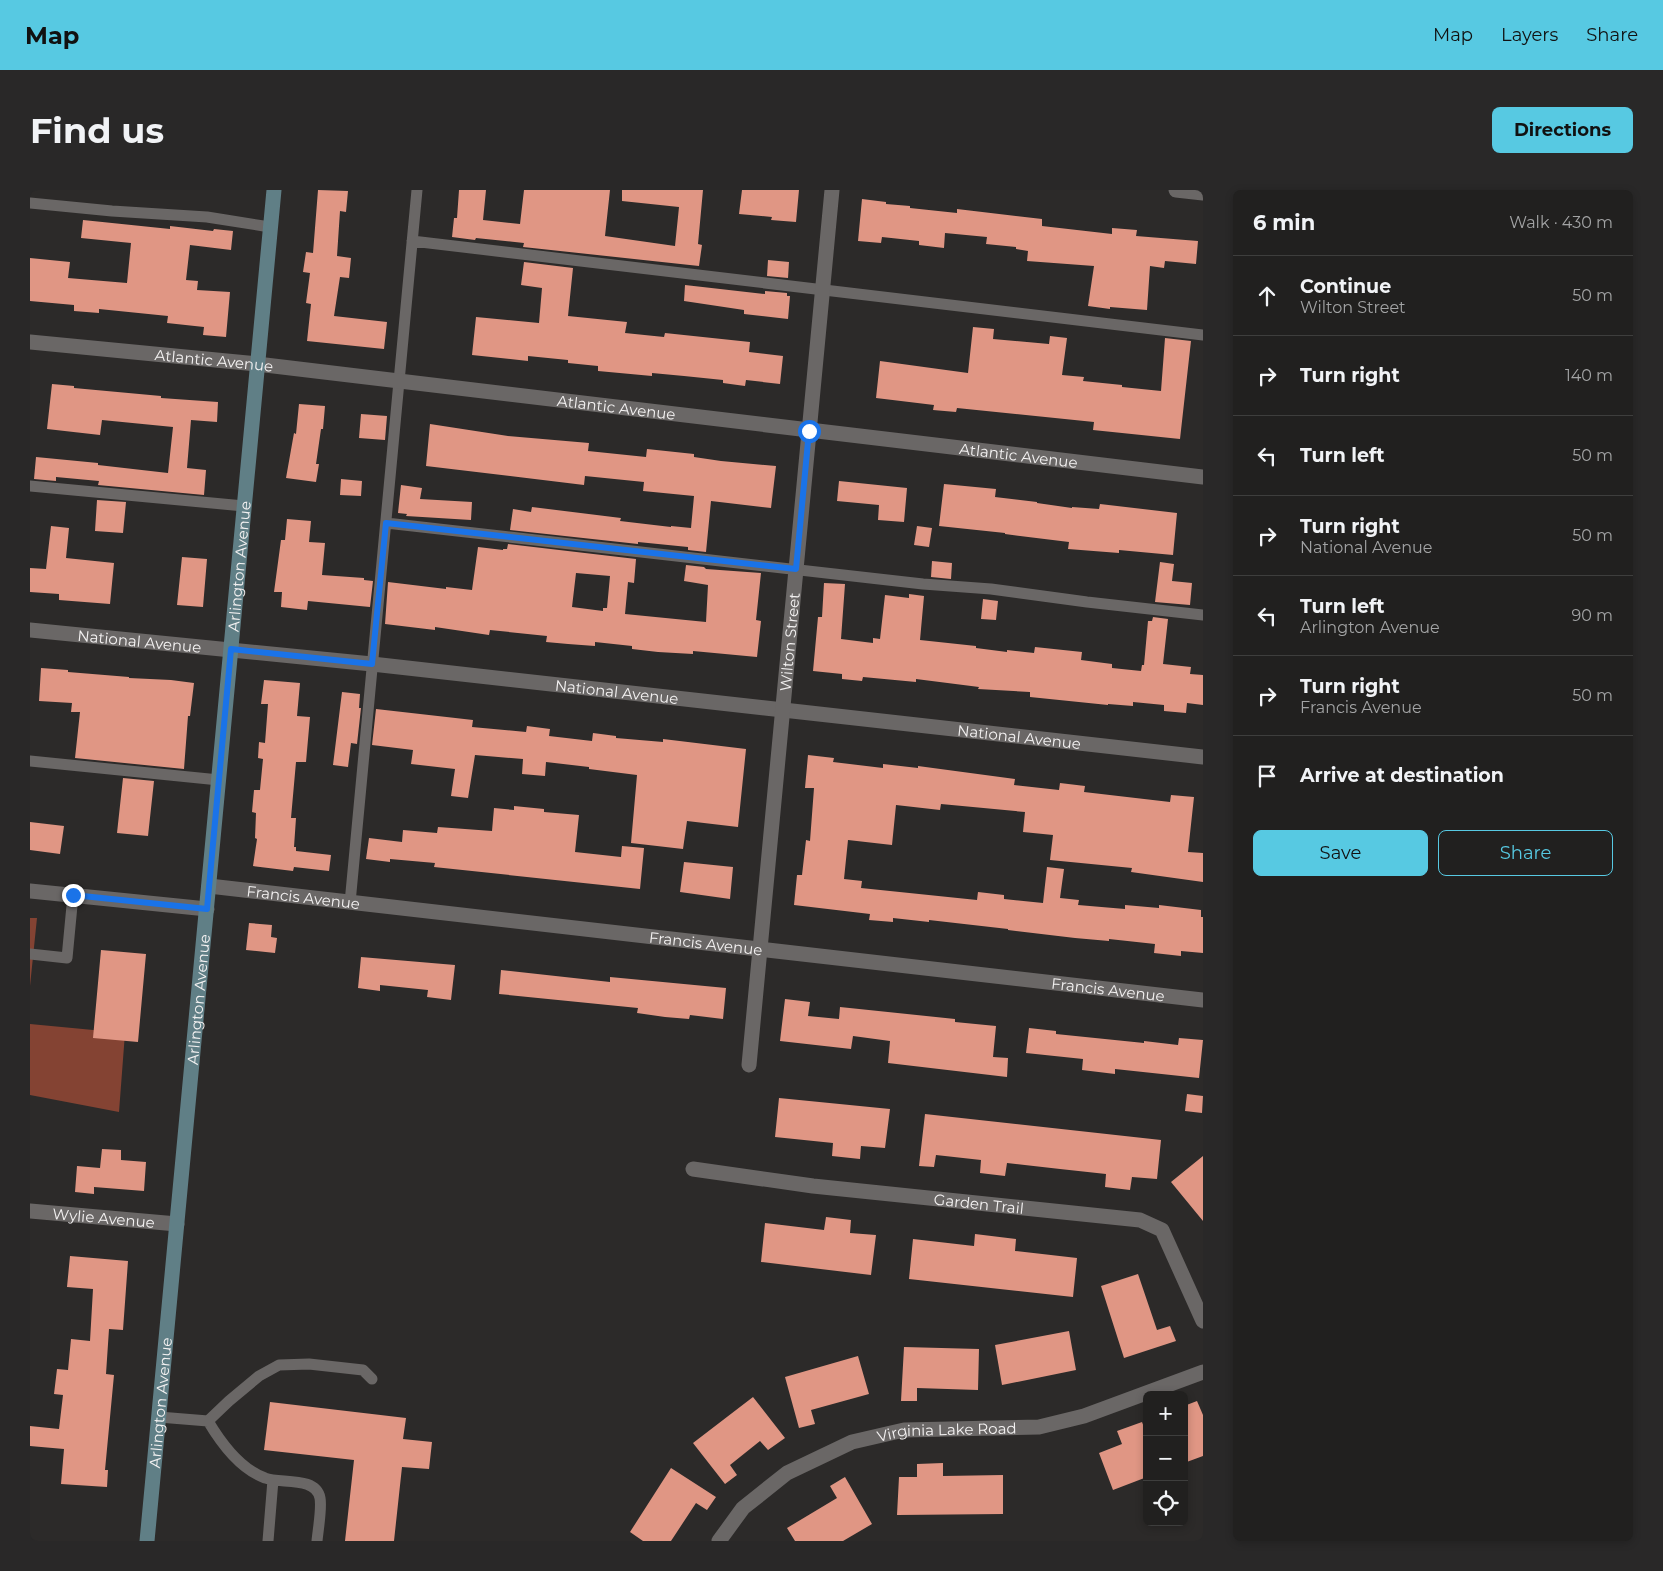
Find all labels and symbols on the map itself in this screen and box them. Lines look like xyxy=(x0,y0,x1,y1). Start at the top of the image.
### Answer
street label: Atlantic Avenue xyxy=(154,345,274,375)
street label: Atlantic Avenue xyxy=(556,390,677,423)
route start xyxy=(798,420,821,443)
street label: Atlantic Avenue xyxy=(958,438,1079,471)
street label: Arlington Avenue xyxy=(223,500,254,632)
street label: Wilton Street xyxy=(775,592,803,692)
street label: National Avenue xyxy=(77,625,202,656)
street label: National Avenue xyxy=(554,675,680,708)
street label: National Avenue xyxy=(956,720,1082,753)
street label: Francis Avenue xyxy=(246,881,361,913)
route end xyxy=(62,884,85,907)
street label: Francis Avenue xyxy=(648,927,763,959)
street label: Arlington Avenue xyxy=(182,933,214,1066)
street label: Francis Avenue xyxy=(1050,973,1166,1005)
street label: Garden Trail xyxy=(933,1189,1025,1217)
street label: Wylie Avenue xyxy=(52,1204,156,1231)
street label: Arlington Avenue xyxy=(144,1336,176,1469)
street label: Virginia Lake Road xyxy=(875,1418,1017,1445)

